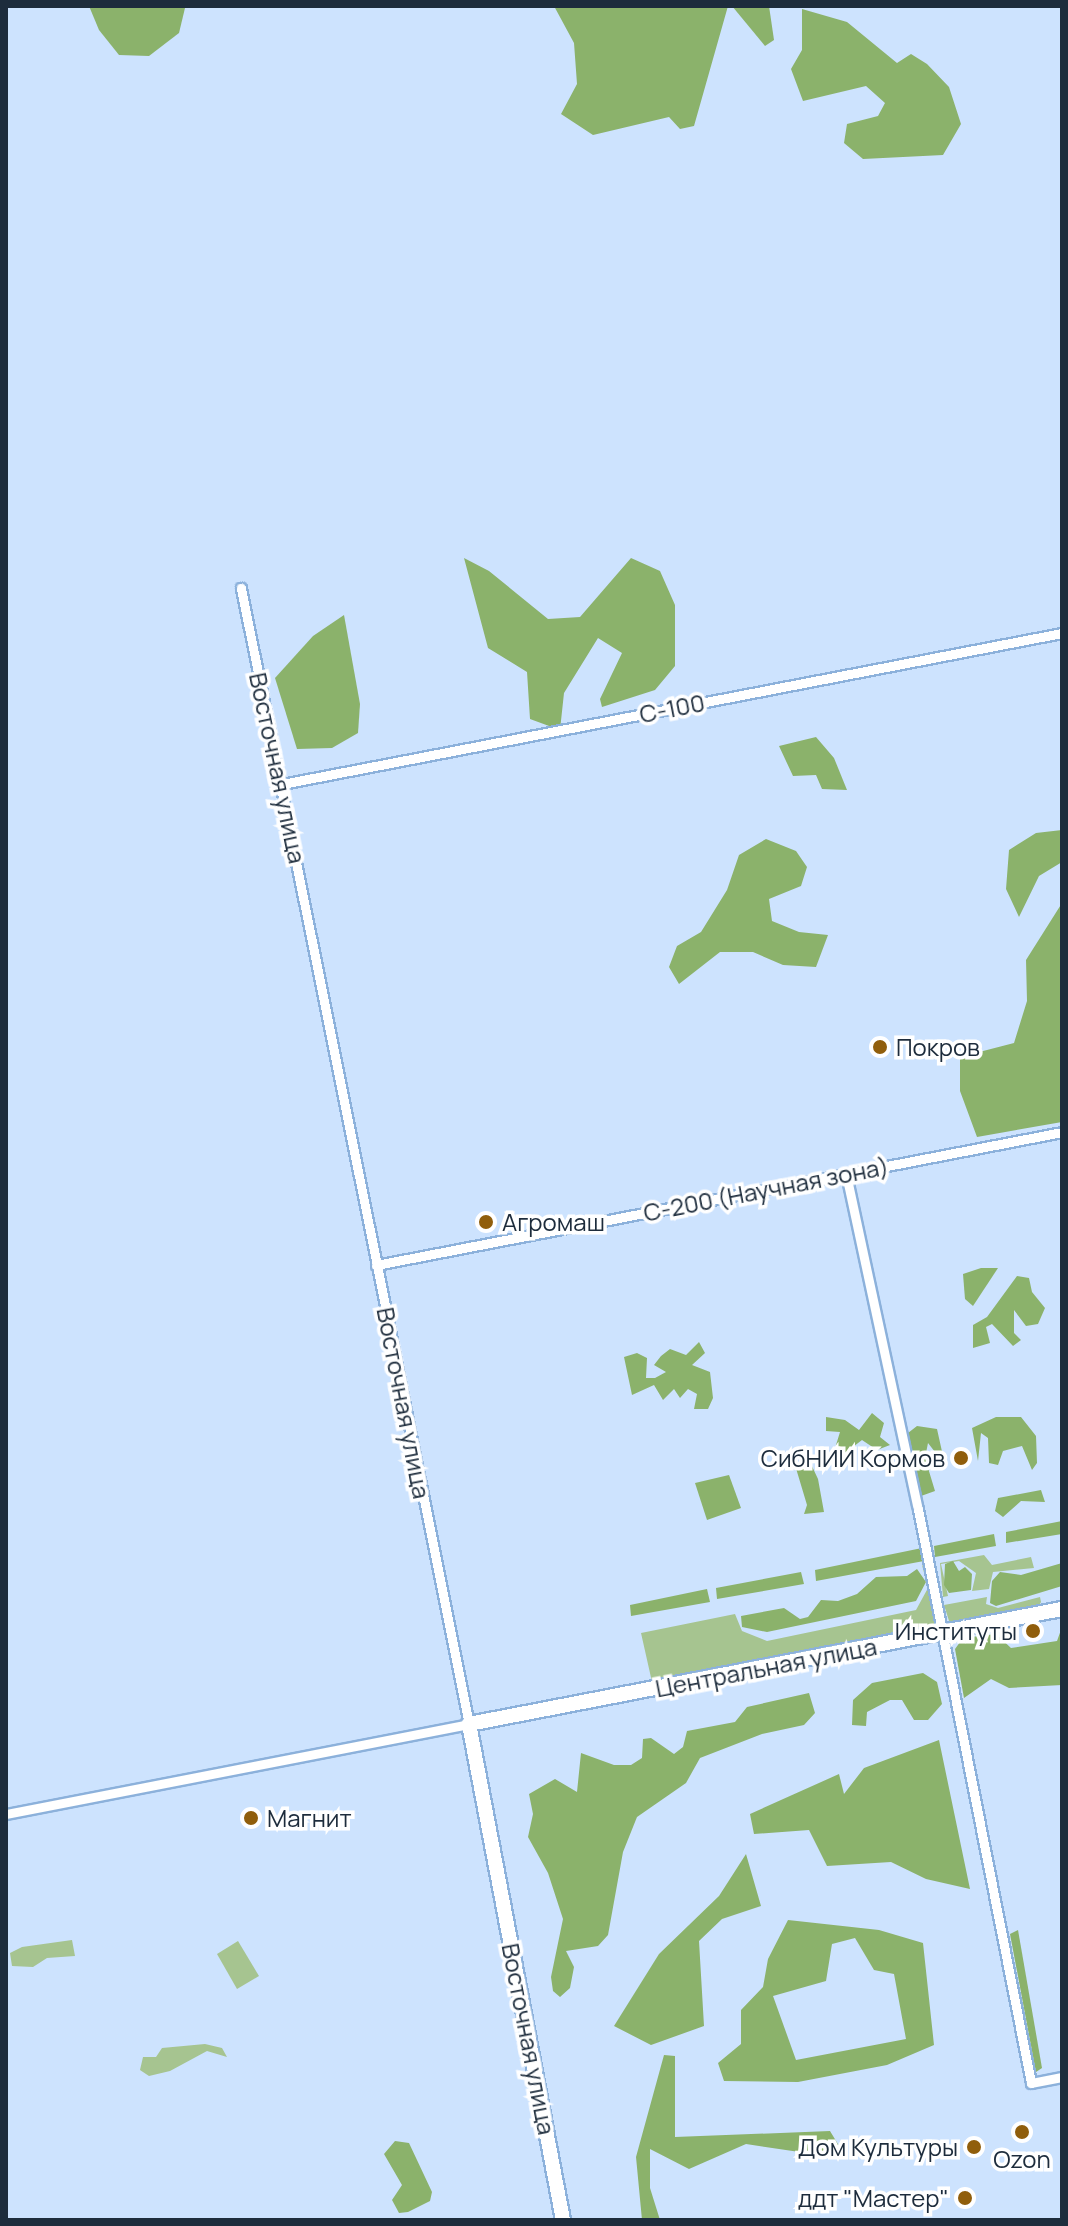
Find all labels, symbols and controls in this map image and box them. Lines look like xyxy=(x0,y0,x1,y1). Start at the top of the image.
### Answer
street label: Восточная улица xyxy=(244,670,312,866)
street label: С-100 xyxy=(637,688,707,728)
place label: Покров xyxy=(896,1033,980,1061)
marker: Покров xyxy=(871,1038,889,1056)
street label: С-200 (Научная зона) xyxy=(641,1151,891,1227)
place label: Агромаш xyxy=(502,1208,605,1236)
marker: Агромаш xyxy=(477,1213,495,1231)
street label: Восточная улица xyxy=(371,1305,437,1501)
place label: СибНИИ Кормов xyxy=(761,1444,945,1472)
marker: СибНИИ Кормов xyxy=(952,1449,970,1467)
place label: Институты xyxy=(895,1617,1017,1645)
marker: Институты xyxy=(1024,1622,1042,1640)
street label: Центральная улица xyxy=(653,1631,879,1703)
place label: Магнит xyxy=(267,1804,352,1832)
marker: Магнит xyxy=(242,1809,260,1827)
street label: Восточная улица xyxy=(496,1941,562,2137)
marker: Ozon xyxy=(1013,2123,1031,2141)
place label: Дом Культуры xyxy=(798,2133,958,2161)
marker: Дом Культуры xyxy=(965,2138,983,2156)
place label: Ozon xyxy=(993,2145,1051,2173)
place label: ддт "Мастер" xyxy=(798,2184,949,2212)
marker: ддт "Мастер" xyxy=(956,2189,974,2207)

